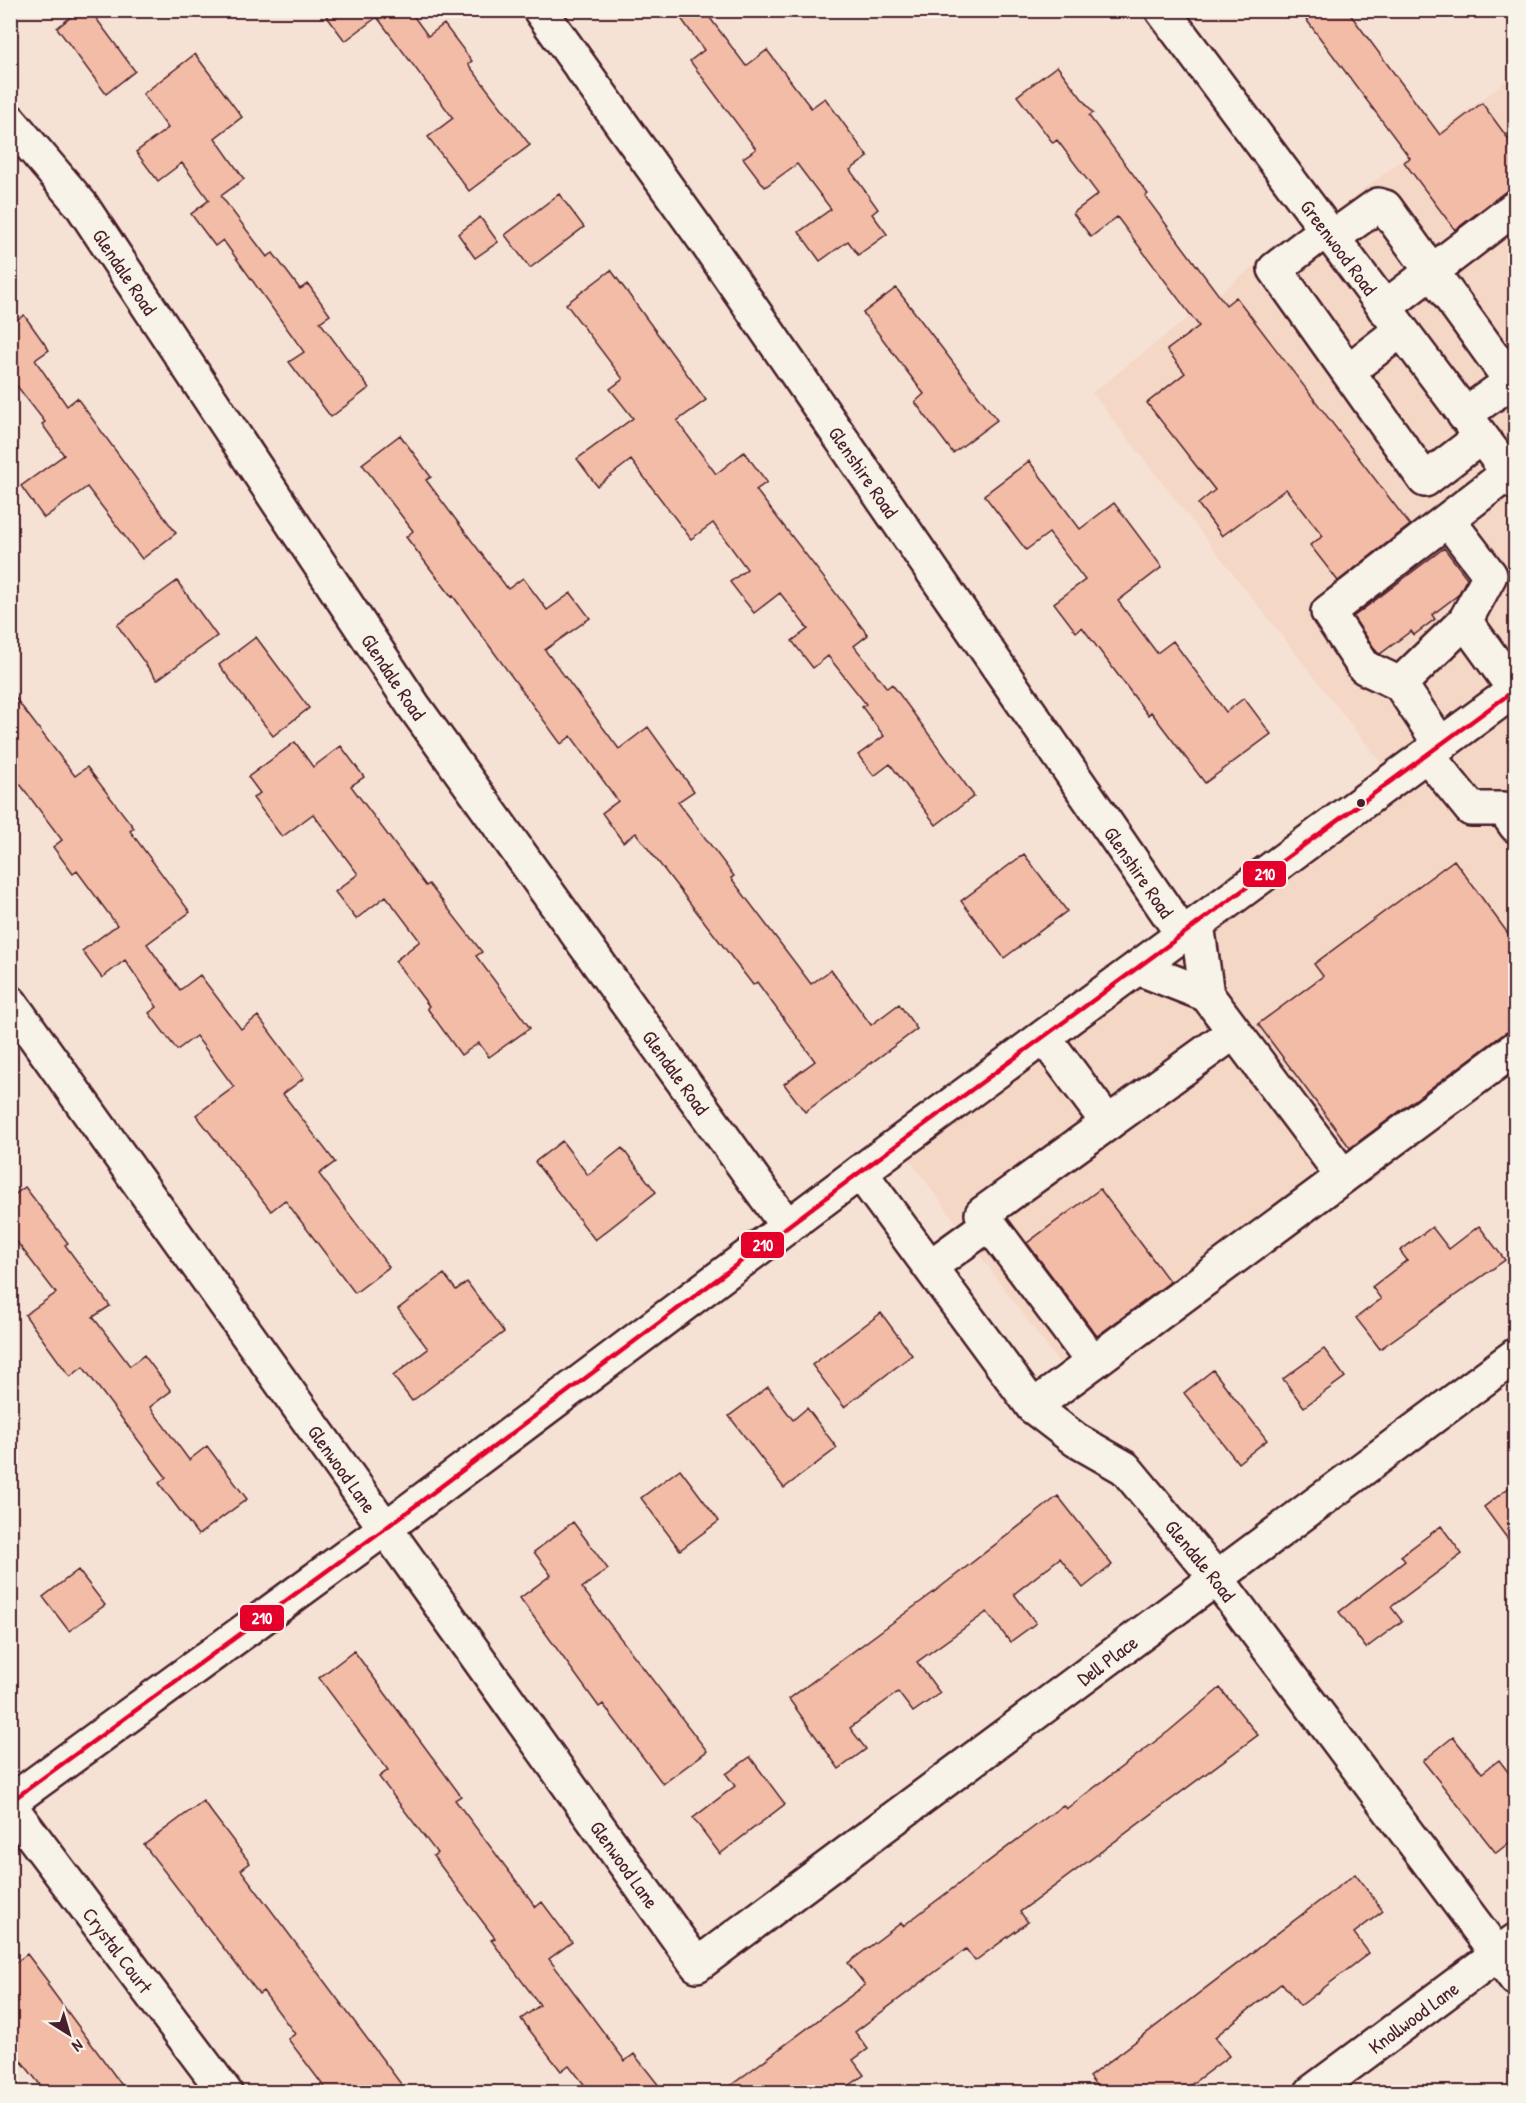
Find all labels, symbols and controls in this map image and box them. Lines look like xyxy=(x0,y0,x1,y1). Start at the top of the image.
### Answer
street label: Greenwood Road xyxy=(1295,194,1384,300)
street label: Glendale Road xyxy=(87,223,164,320)
street label: Glenshire Road xyxy=(823,420,905,523)
street label: Glendale Road xyxy=(356,628,433,725)
unlabelled marker xyxy=(1355,797,1367,809)
street label: Glenshire Road xyxy=(1099,821,1181,923)
line badge: 210 xyxy=(1242,860,1287,888)
text: 210 xyxy=(1255,863,1275,885)
street label: Glendale Road xyxy=(637,1024,716,1120)
line badge: 210 xyxy=(740,1231,785,1259)
text: 210 xyxy=(753,1234,773,1256)
street label: Glenwood Lane xyxy=(302,1419,383,1518)
street label: Glendale Road xyxy=(1160,1514,1243,1607)
line badge: 210 xyxy=(239,1604,285,1632)
text: 210 xyxy=(252,1607,272,1629)
street label: Dell Place xyxy=(1071,1628,1143,1691)
street label: Glenwood Lane xyxy=(584,1815,666,1914)
street label: Crystal Court xyxy=(77,1901,160,1999)
street label: Knollwood Lane xyxy=(1362,1974,1464,2059)
north arrow xyxy=(39,2004,99,2064)
text: N xyxy=(68,2035,88,2058)

